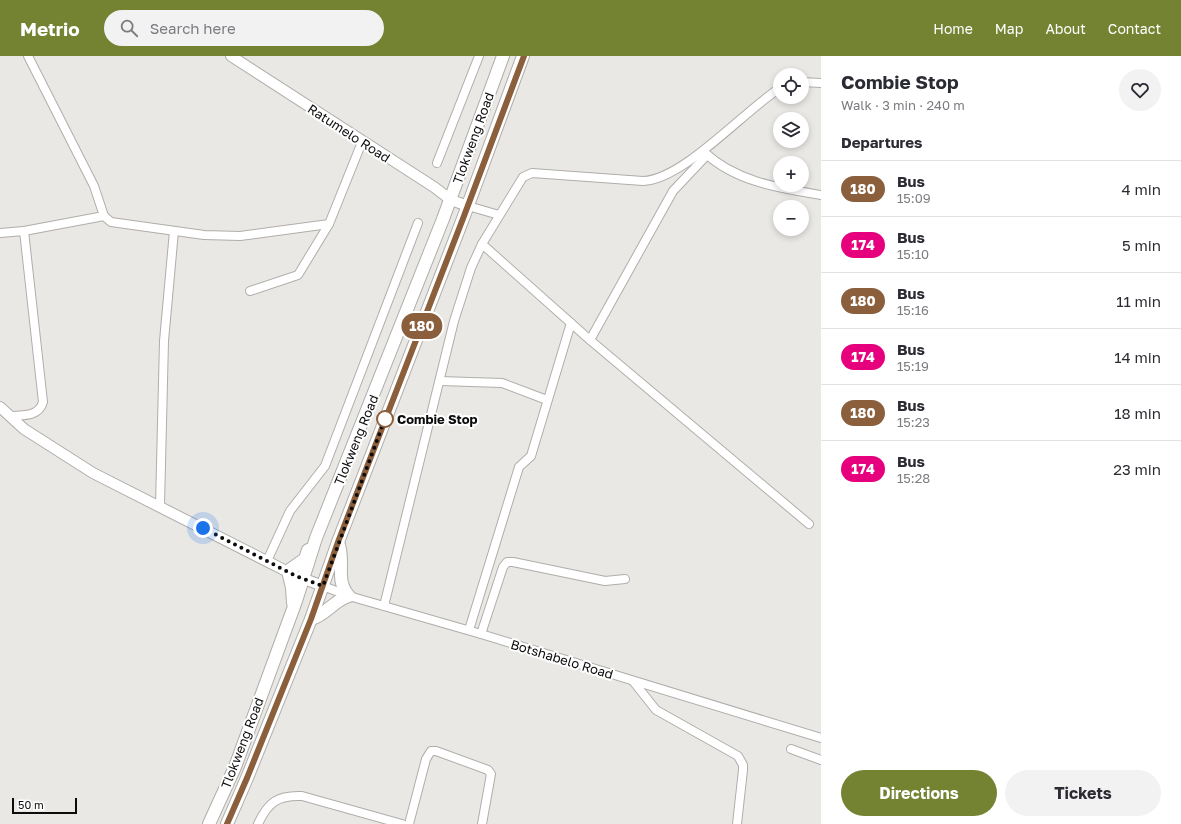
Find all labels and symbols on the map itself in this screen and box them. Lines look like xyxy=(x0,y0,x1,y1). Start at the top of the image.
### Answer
street label: Tlokweng Road xyxy=(449,90,497,186)
street label: Ratumelo Road xyxy=(305,100,393,166)
line badge: 180 xyxy=(399,313,445,339)
street label: Tlokweng Road xyxy=(331,392,381,488)
marker: Combie Stop xyxy=(376,410,394,428)
place label: Combie Stop xyxy=(397,411,477,427)
your location xyxy=(193,518,213,538)
street label: Botshabelo Road xyxy=(509,636,615,682)
street label: Tlokweng Road xyxy=(217,695,267,791)
scale bar xyxy=(12,796,77,815)

